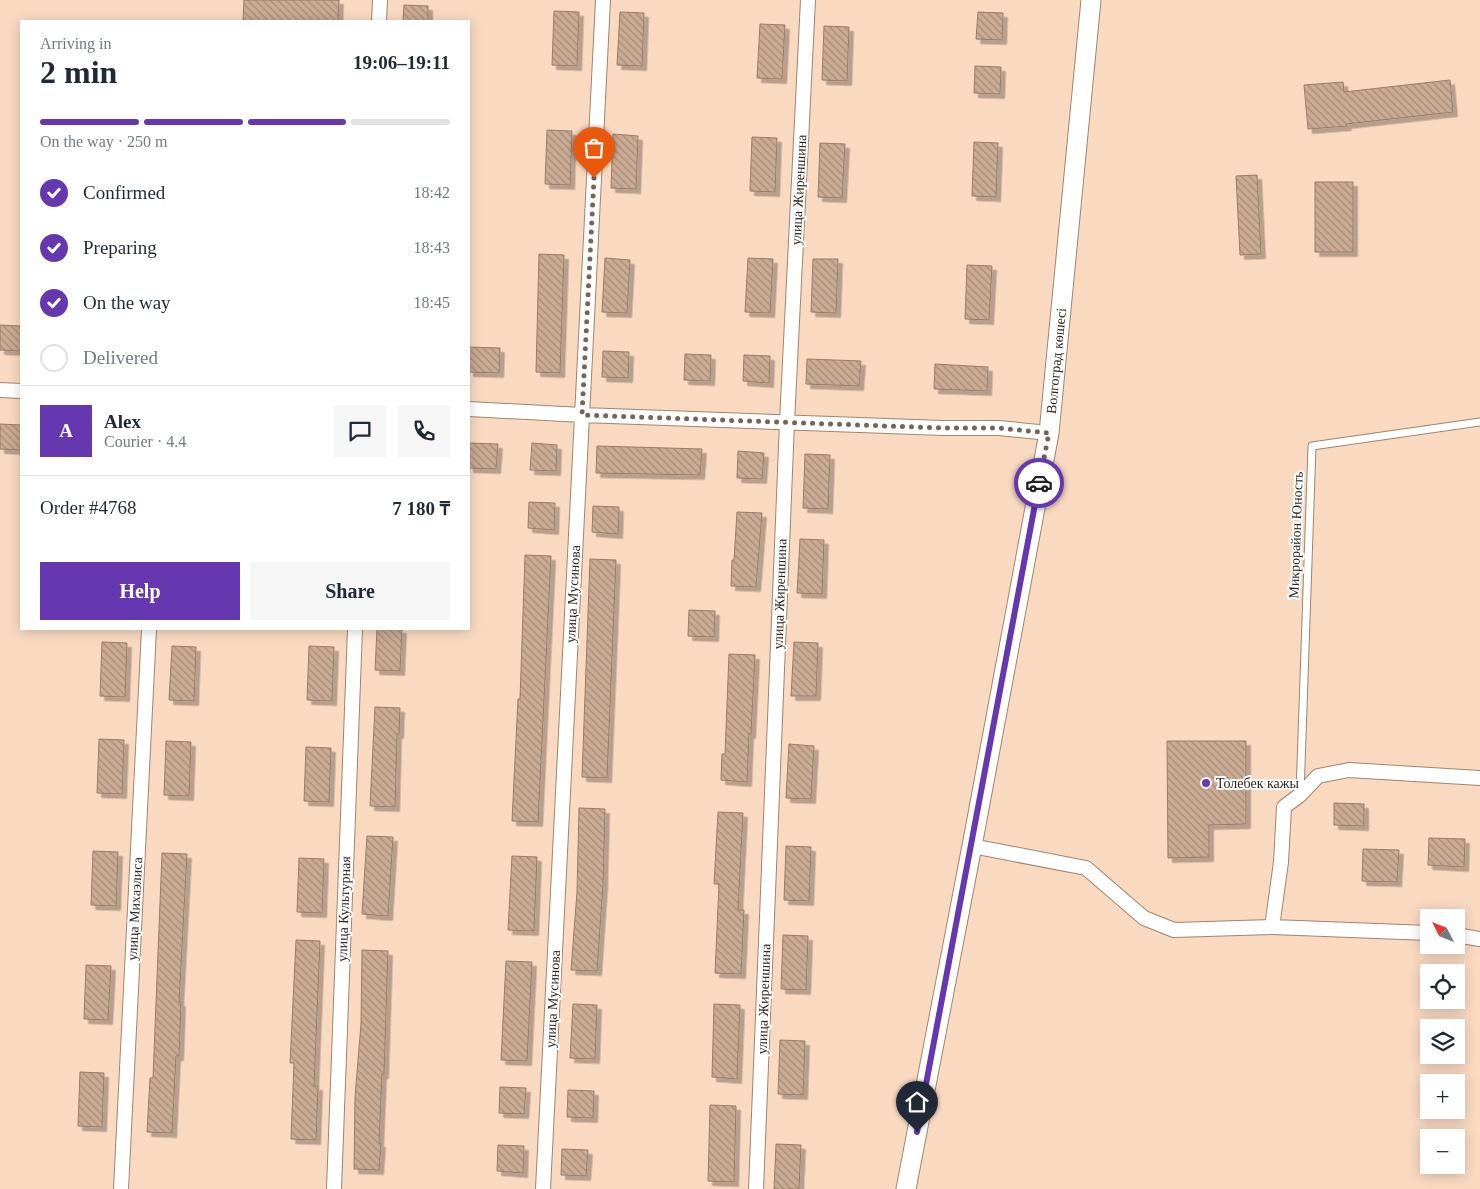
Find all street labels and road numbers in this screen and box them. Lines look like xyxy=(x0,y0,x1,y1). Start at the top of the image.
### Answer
street label: улица Жиреншина xyxy=(789,134,809,246)
street label: Волгоград көшесі xyxy=(1043,307,1069,414)
street label: Микрорайон Юность xyxy=(1286,471,1306,599)
street label: улица Жиреншина xyxy=(771,538,789,650)
street label: улица Мусинова xyxy=(563,544,583,643)
street label: улица Культурная xyxy=(335,855,353,962)
street label: улица Михаэлиса xyxy=(125,856,145,961)
street label: улица Жиреншина xyxy=(755,943,773,1055)
street label: улица Мусинова xyxy=(543,949,563,1048)

